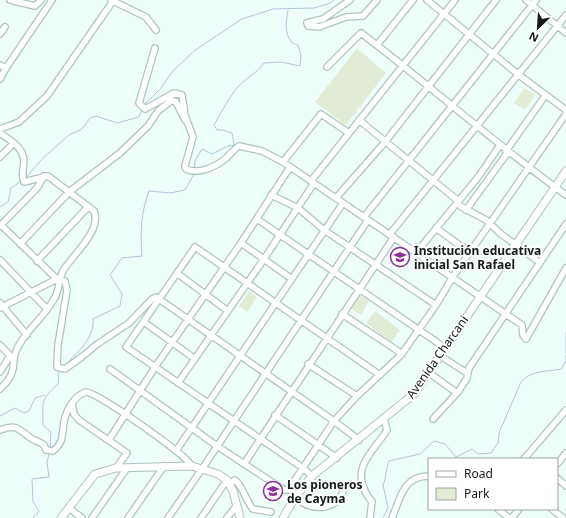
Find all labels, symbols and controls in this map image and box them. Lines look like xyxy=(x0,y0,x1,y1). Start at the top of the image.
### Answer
north arrow xyxy=(518,8,558,48)
text: N xyxy=(526,29,541,46)
place label: Institución educativa inicial San Rafael xyxy=(414,242,541,273)
school or university icon: Institución educativa inicial San Rafael xyxy=(389,246,411,268)
street label: Avenida Charcani xyxy=(402,312,472,402)
legend xyxy=(428,458,558,510)
text: Road xyxy=(464,465,493,482)
place label: Los pioneros de Cayma xyxy=(287,476,363,507)
school or university icon: Los pioneros de Cayma xyxy=(262,480,284,502)
text: Park xyxy=(464,485,490,502)

